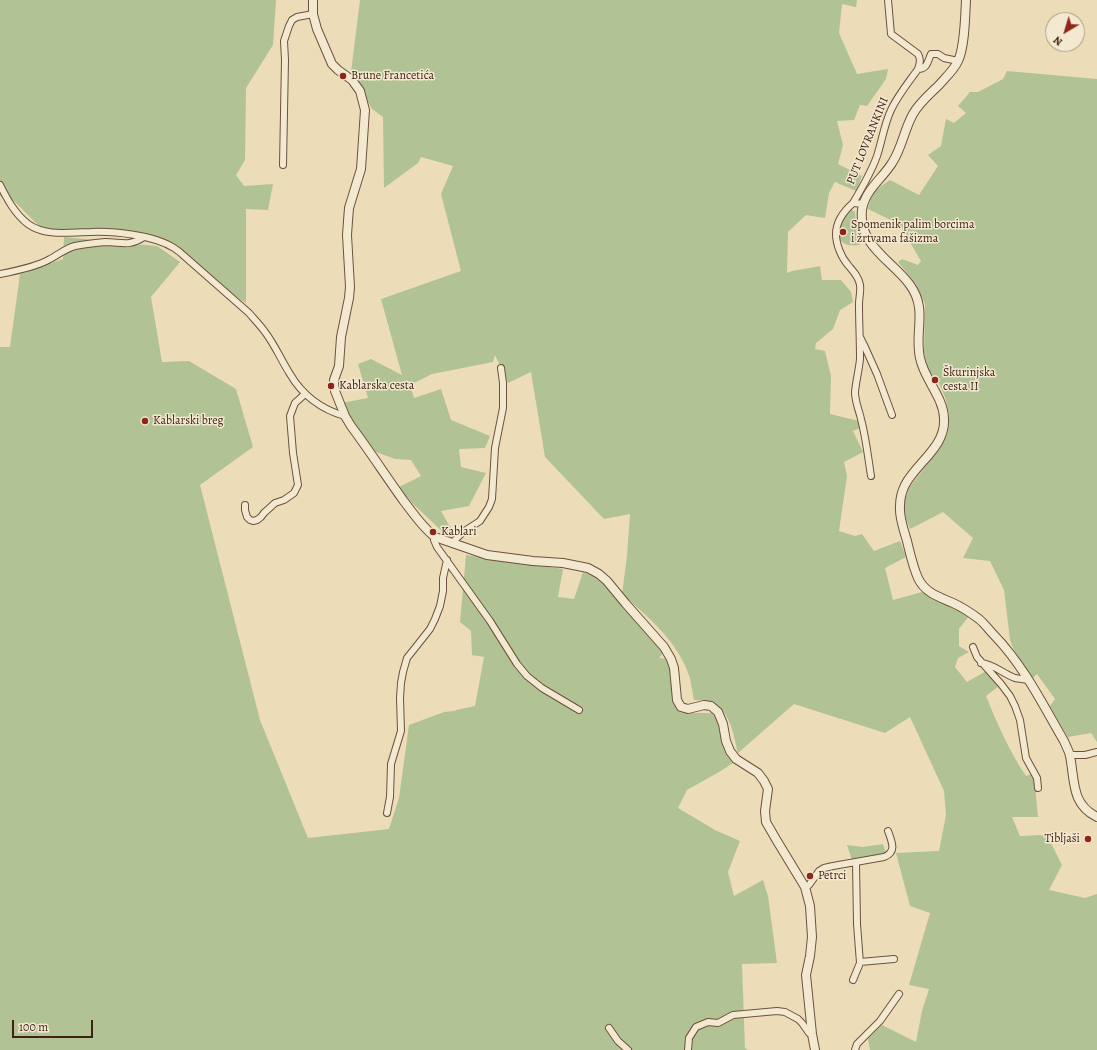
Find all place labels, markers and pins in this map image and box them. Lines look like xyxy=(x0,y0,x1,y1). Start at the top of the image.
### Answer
place label: Brune Francetića xyxy=(351,69,434,83)
marker: Brune Francetića xyxy=(338,71,348,81)
place label: Spomenik palim borcima i žrtvama fašizma xyxy=(851,218,975,246)
marker: Spomenik palim borcima i žrtvama fašizma xyxy=(838,227,848,237)
place label: Škurinjska cesta II xyxy=(943,366,995,394)
marker: Škurinjska cesta II xyxy=(930,375,940,385)
place label: Kablarska cesta xyxy=(339,379,414,393)
marker: Kablarska cesta xyxy=(326,381,336,391)
place label: Kablarski breg xyxy=(153,414,224,428)
marker: Kablarski breg xyxy=(140,416,150,426)
place label: Kablari xyxy=(441,525,477,539)
marker: Kablari xyxy=(428,527,438,537)
place label: Tibljaši xyxy=(1045,832,1080,846)
marker: Tibljaši xyxy=(1083,834,1093,844)
place label: Petrci xyxy=(818,869,846,883)
marker: Petrci xyxy=(805,871,815,881)

